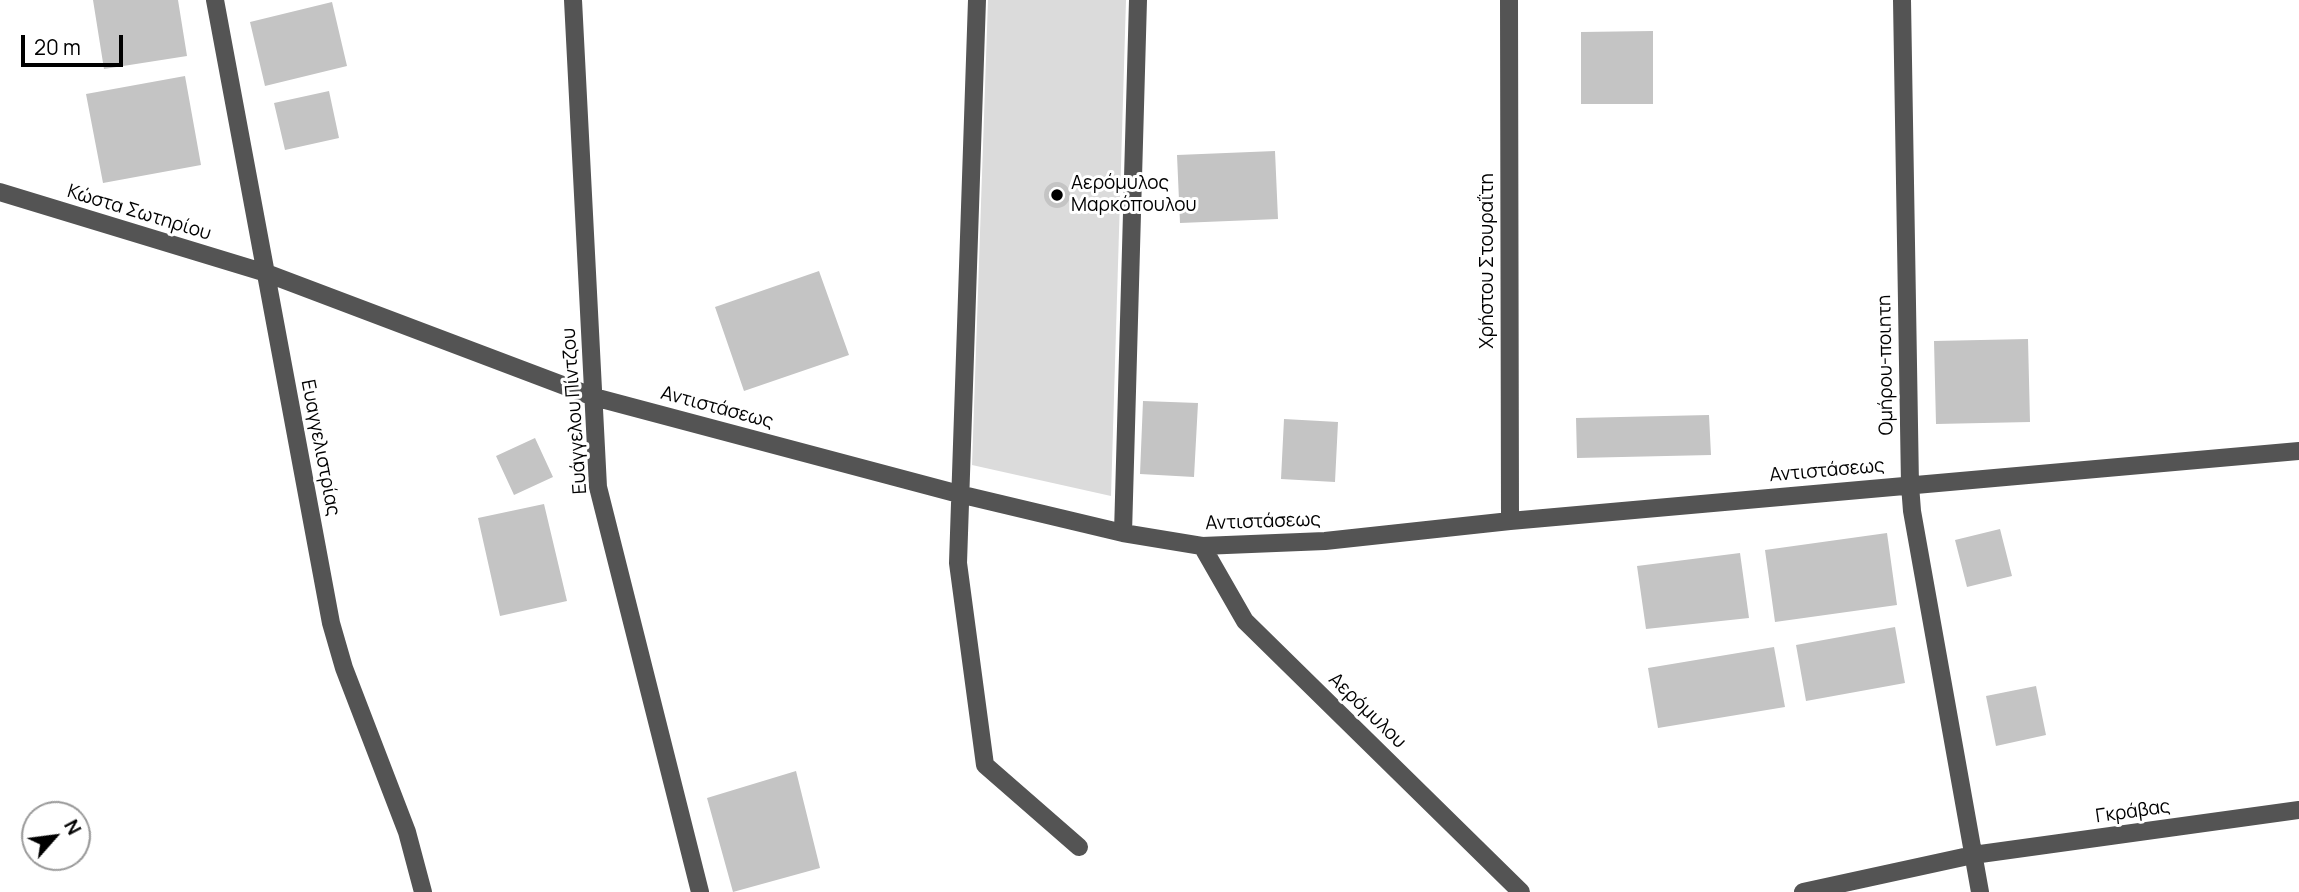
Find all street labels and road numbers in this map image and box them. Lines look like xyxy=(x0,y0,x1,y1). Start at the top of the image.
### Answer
street label: Χρήστου Στουραΐτη xyxy=(1477,173,1499,349)
street label: Κώστα Σωτηρίου xyxy=(64,180,214,246)
street label: Ομήρου-ποιητη xyxy=(1873,295,1899,435)
street label: Ευάγγελου Πίντζου xyxy=(558,327,592,495)
street label: Ευαγγελιστρίας xyxy=(296,378,344,518)
street label: Αντιστάσεως xyxy=(658,382,776,434)
street label: Αντιστάσεως xyxy=(1768,455,1886,487)
street label: Αντιστάσεως xyxy=(1205,509,1321,535)
street label: Αερόμυλου xyxy=(1324,669,1410,753)
street label: Γκράβας xyxy=(2094,795,2172,829)

